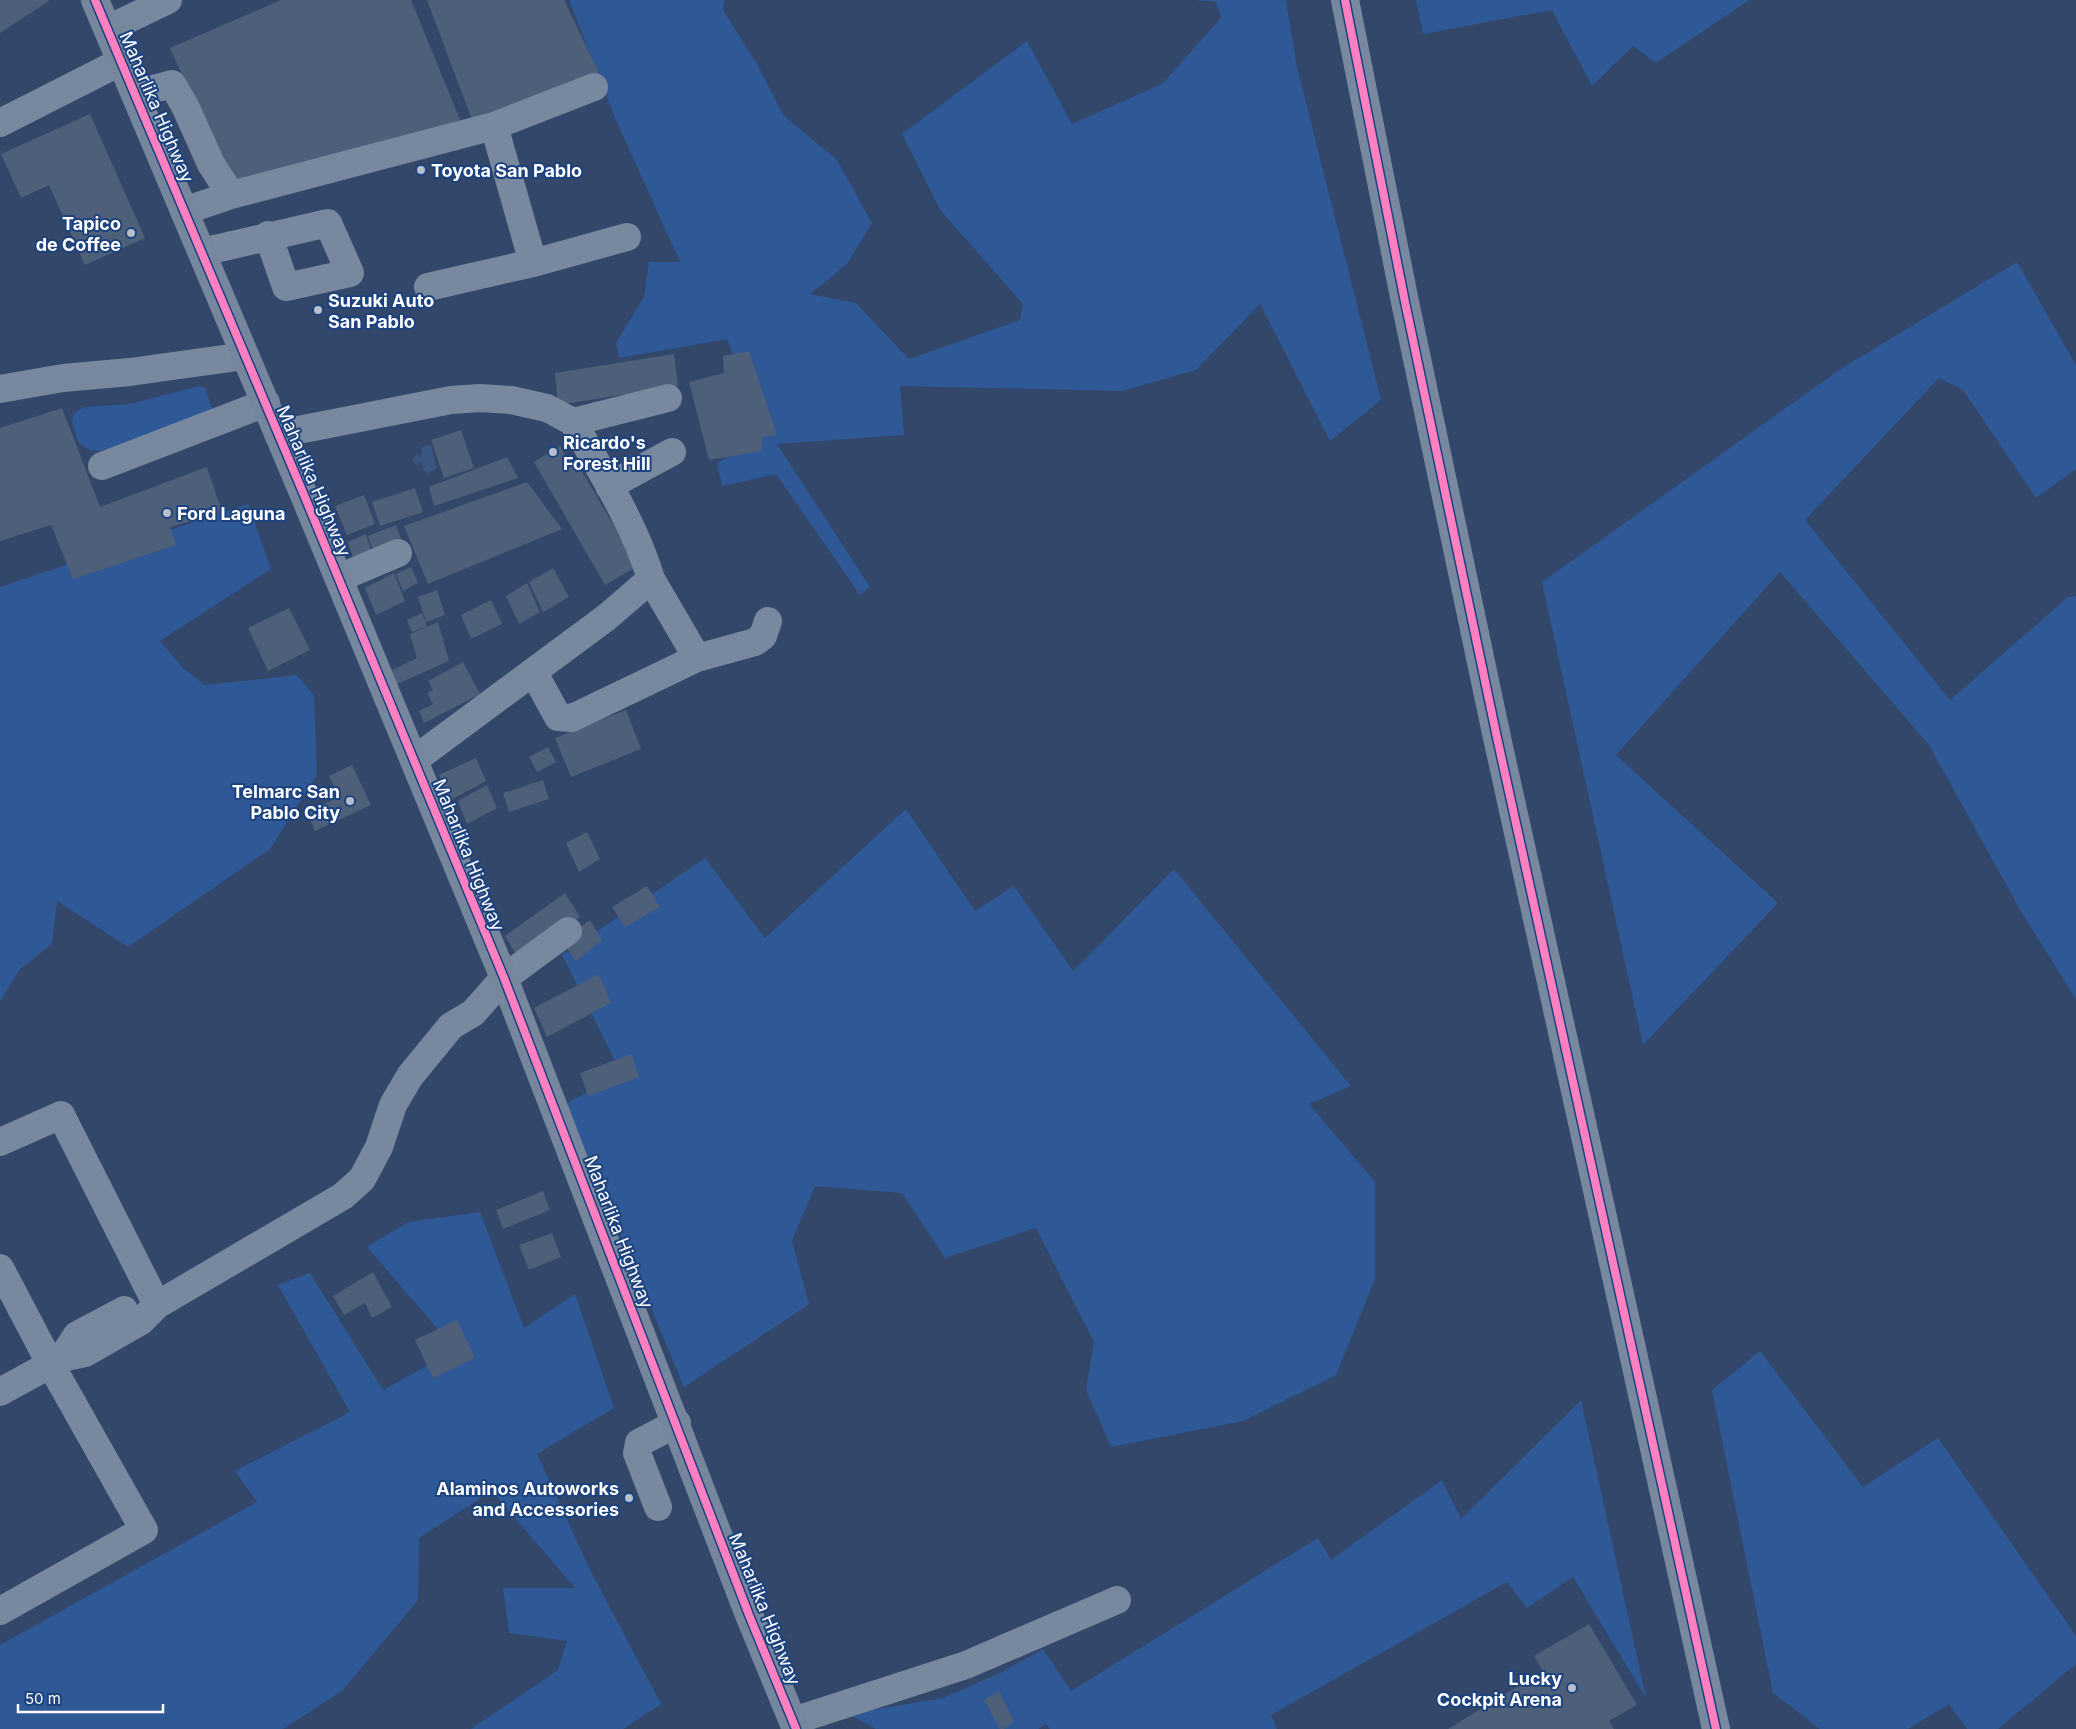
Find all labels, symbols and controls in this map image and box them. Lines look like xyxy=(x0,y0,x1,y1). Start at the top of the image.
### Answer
street label: Maharlika Highway xyxy=(116,28,198,186)
place label: Toyota San Pablo xyxy=(431,160,582,181)
marker: Toyota San Pablo xyxy=(415,164,427,176)
place label: Tapico de Coffee xyxy=(36,213,121,255)
marker: Tapico de Coffee xyxy=(125,227,137,239)
place label: Suzuki Auto San Pablo xyxy=(328,290,434,332)
marker: Suzuki Auto San Pablo xyxy=(312,304,324,316)
street label: Maharlika Highway xyxy=(273,402,355,560)
place label: Ricardo's Forest Hill xyxy=(563,432,651,474)
marker: Ricardo's Forest Hill xyxy=(547,446,559,458)
place label: Ford Laguna xyxy=(177,503,285,524)
marker: Ford Laguna xyxy=(161,507,173,519)
street label: Maharlika Highway xyxy=(429,776,509,934)
place label: Telmarc San Pablo City xyxy=(232,781,340,823)
marker: Telmarc San Pablo City xyxy=(344,795,356,807)
street label: Maharlika Highway xyxy=(580,1153,658,1311)
place label: Alaminos Autoworks and Accessories xyxy=(436,1478,619,1520)
marker: Alaminos Autoworks and Accessories xyxy=(623,1492,635,1504)
street label: Maharlika Highway xyxy=(725,1530,805,1688)
place label: Lucky Cockpit Arena xyxy=(1437,1668,1562,1710)
scale bar xyxy=(18,1682,162,1714)
marker: Lucky Cockpit Arena xyxy=(1566,1682,1578,1694)
text: 50 m xyxy=(25,1689,61,1708)

